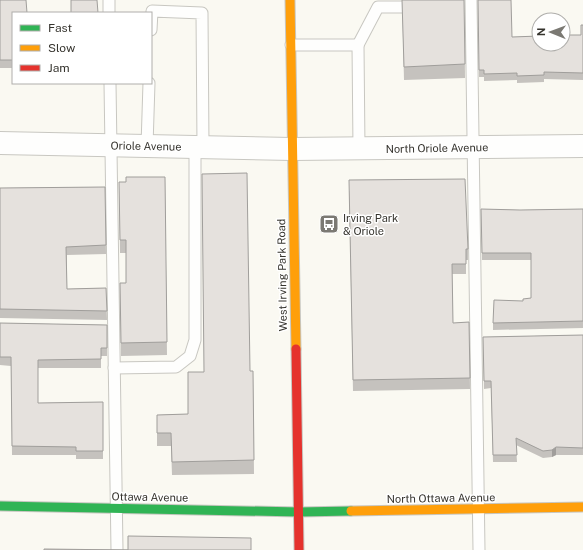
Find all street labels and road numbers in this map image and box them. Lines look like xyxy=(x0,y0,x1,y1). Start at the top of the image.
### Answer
street label: Oriole Avenue xyxy=(110,139,182,153)
street label: North Oriole Avenue xyxy=(386,141,488,155)
street label: West Irving Park Road xyxy=(275,219,289,331)
street label: Ottawa Avenue xyxy=(111,490,189,504)
street label: North Ottawa Avenue xyxy=(387,491,495,505)

